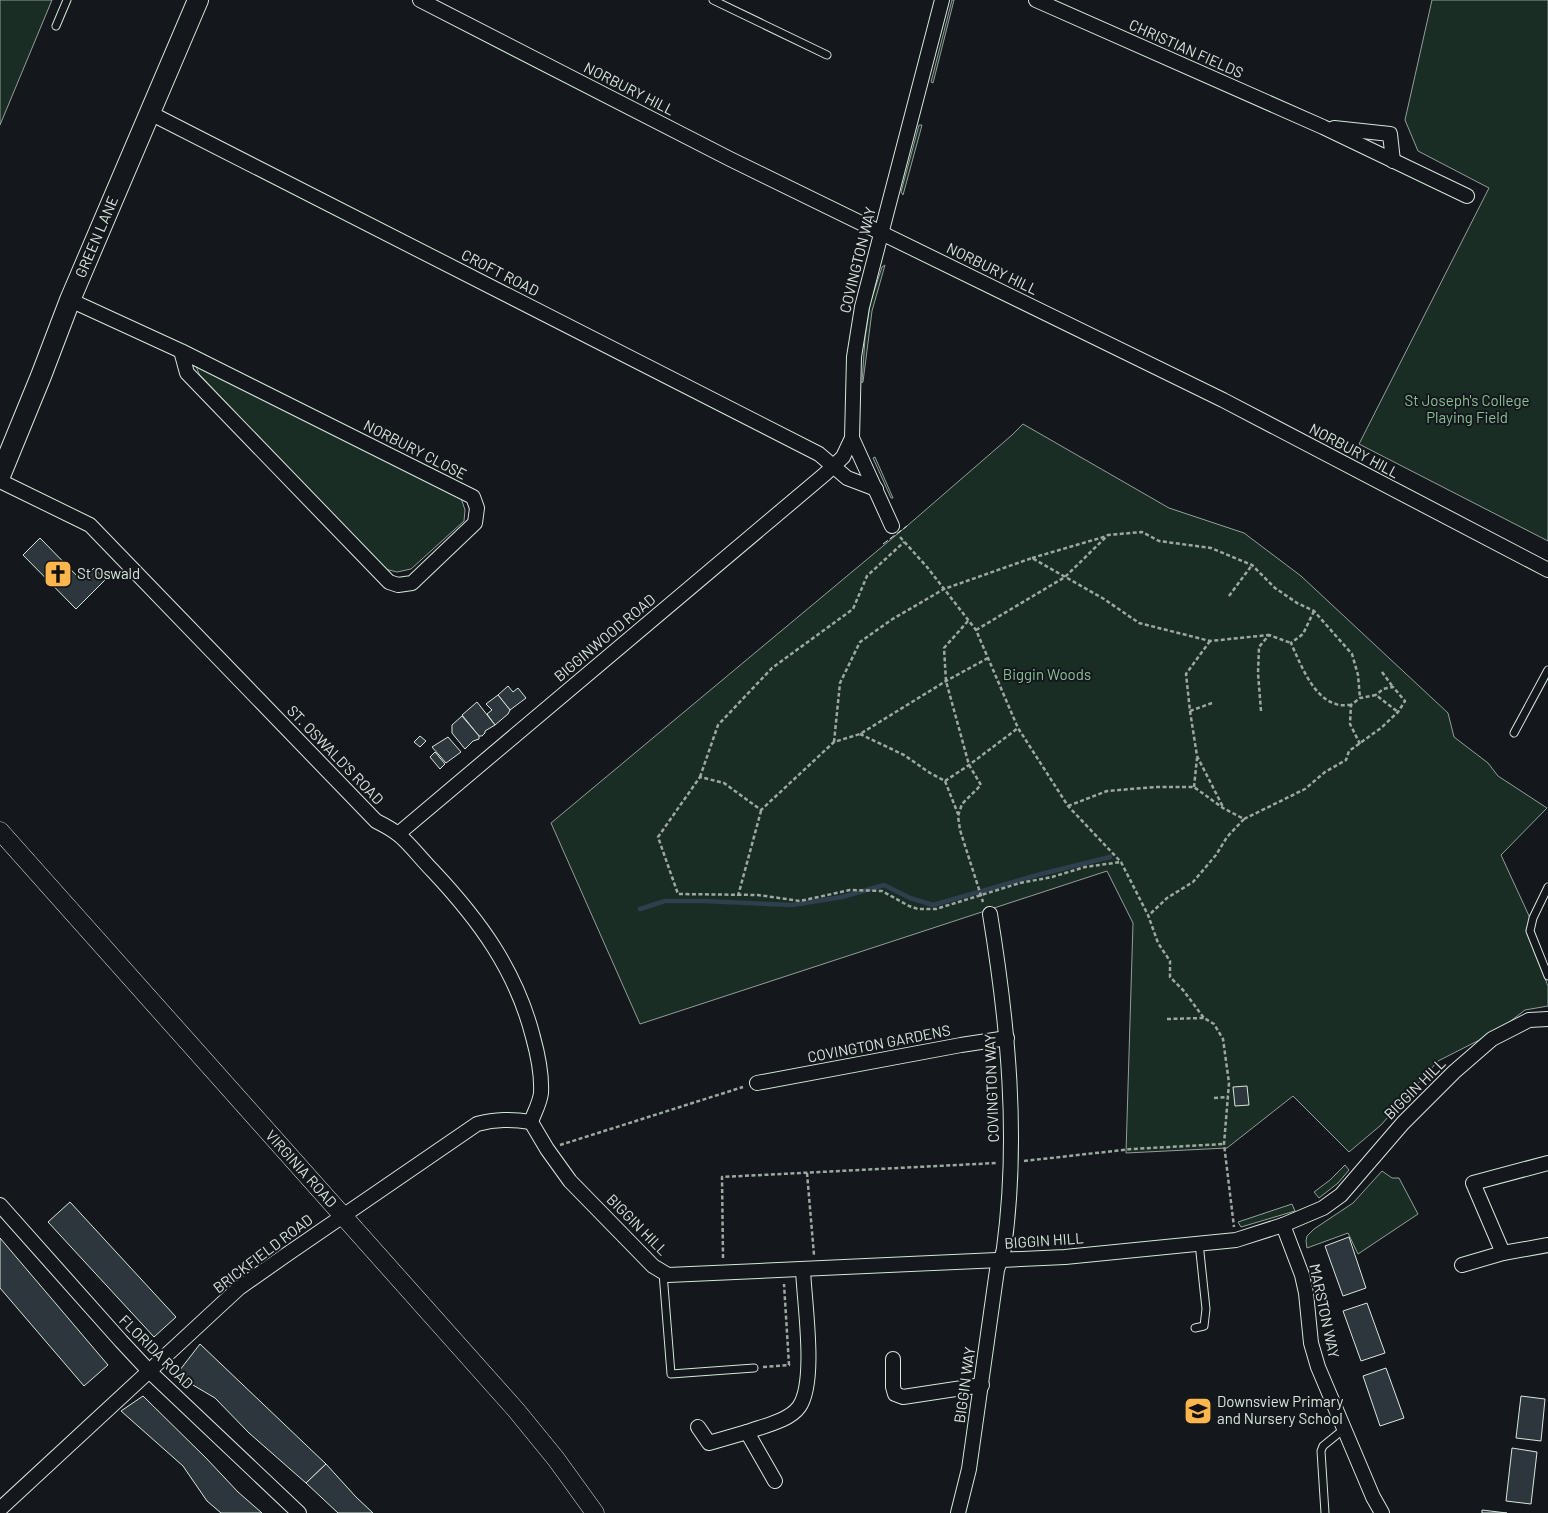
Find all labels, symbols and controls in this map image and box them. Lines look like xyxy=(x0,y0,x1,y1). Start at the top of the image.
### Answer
street label: CHRISTIAN FIELDS xyxy=(1127,15,1246,81)
street label: NORBURY HILL xyxy=(581,58,678,119)
street label: GREEN LANE xyxy=(71,193,121,280)
street label: COVINGTON WAY xyxy=(835,205,879,315)
street label: NORBURY HILL xyxy=(944,238,1041,298)
street label: CROFT ROAD xyxy=(459,245,542,299)
park label: St Joseph's College Playing Field xyxy=(1404,391,1530,426)
street label: NORBURY CLOSE xyxy=(361,415,470,483)
street label: NORBURY HILL xyxy=(1307,419,1402,481)
church icon: St Oswald xyxy=(43,559,73,589)
place label: St Oswald xyxy=(77,564,140,582)
street label: BIGGINWOOD ROAD xyxy=(550,590,659,685)
park label: Biggin Woods xyxy=(1003,665,1091,683)
street label: ST. OSWALD'S ROAD xyxy=(284,701,388,808)
street label: COVINGTON GARDENS xyxy=(806,1020,952,1066)
street label: COVINGTON WAY xyxy=(980,1033,1002,1143)
street label: BIGGIN HILL xyxy=(1380,1054,1449,1123)
street label: VIRGINIA ROAD xyxy=(262,1126,341,1211)
street label: BIGGIN HILL xyxy=(603,1190,672,1259)
street label: BRICKFIELD ROAD xyxy=(209,1210,316,1296)
street label: BIGGIN HILL xyxy=(1004,1228,1084,1252)
street label: MARSTON WAY xyxy=(1306,1262,1344,1360)
street label: FLORIDA ROAD xyxy=(116,1311,197,1392)
street label: BIGGIN WAY xyxy=(950,1345,978,1424)
place label: Downsview Primary and Nursery School xyxy=(1217,1392,1343,1427)
school or university icon: Downsview Primary and Nursery School xyxy=(1183,1396,1213,1426)

